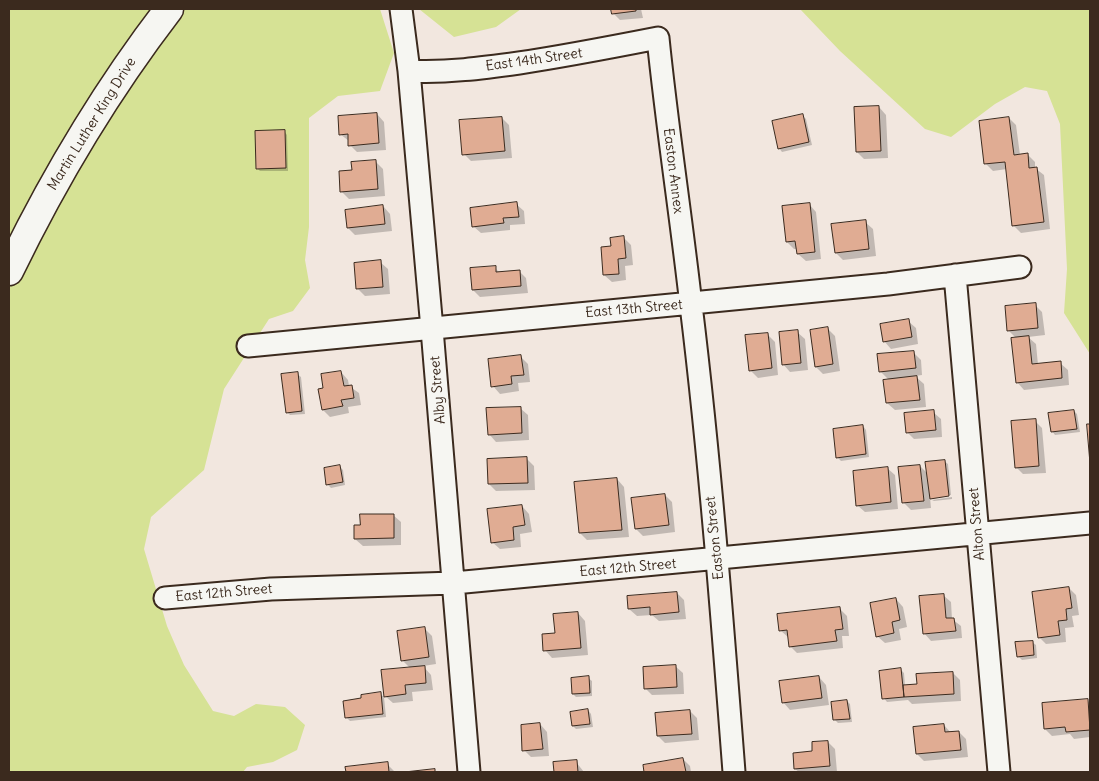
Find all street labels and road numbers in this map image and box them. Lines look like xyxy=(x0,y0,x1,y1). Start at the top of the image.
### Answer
street label: East 14th Street xyxy=(485,45,583,75)
street label: Martin Luther King Drive xyxy=(44,54,140,194)
street label: Easton Annex xyxy=(659,127,687,215)
street label: East 13th Street xyxy=(585,296,683,322)
street label: Alby Street xyxy=(427,355,449,425)
street label: Alton Street xyxy=(965,487,989,561)
street label: Easton Street xyxy=(702,495,728,581)
street label: East 12th Street xyxy=(579,555,677,581)
street label: East 12th Street xyxy=(175,580,273,606)

